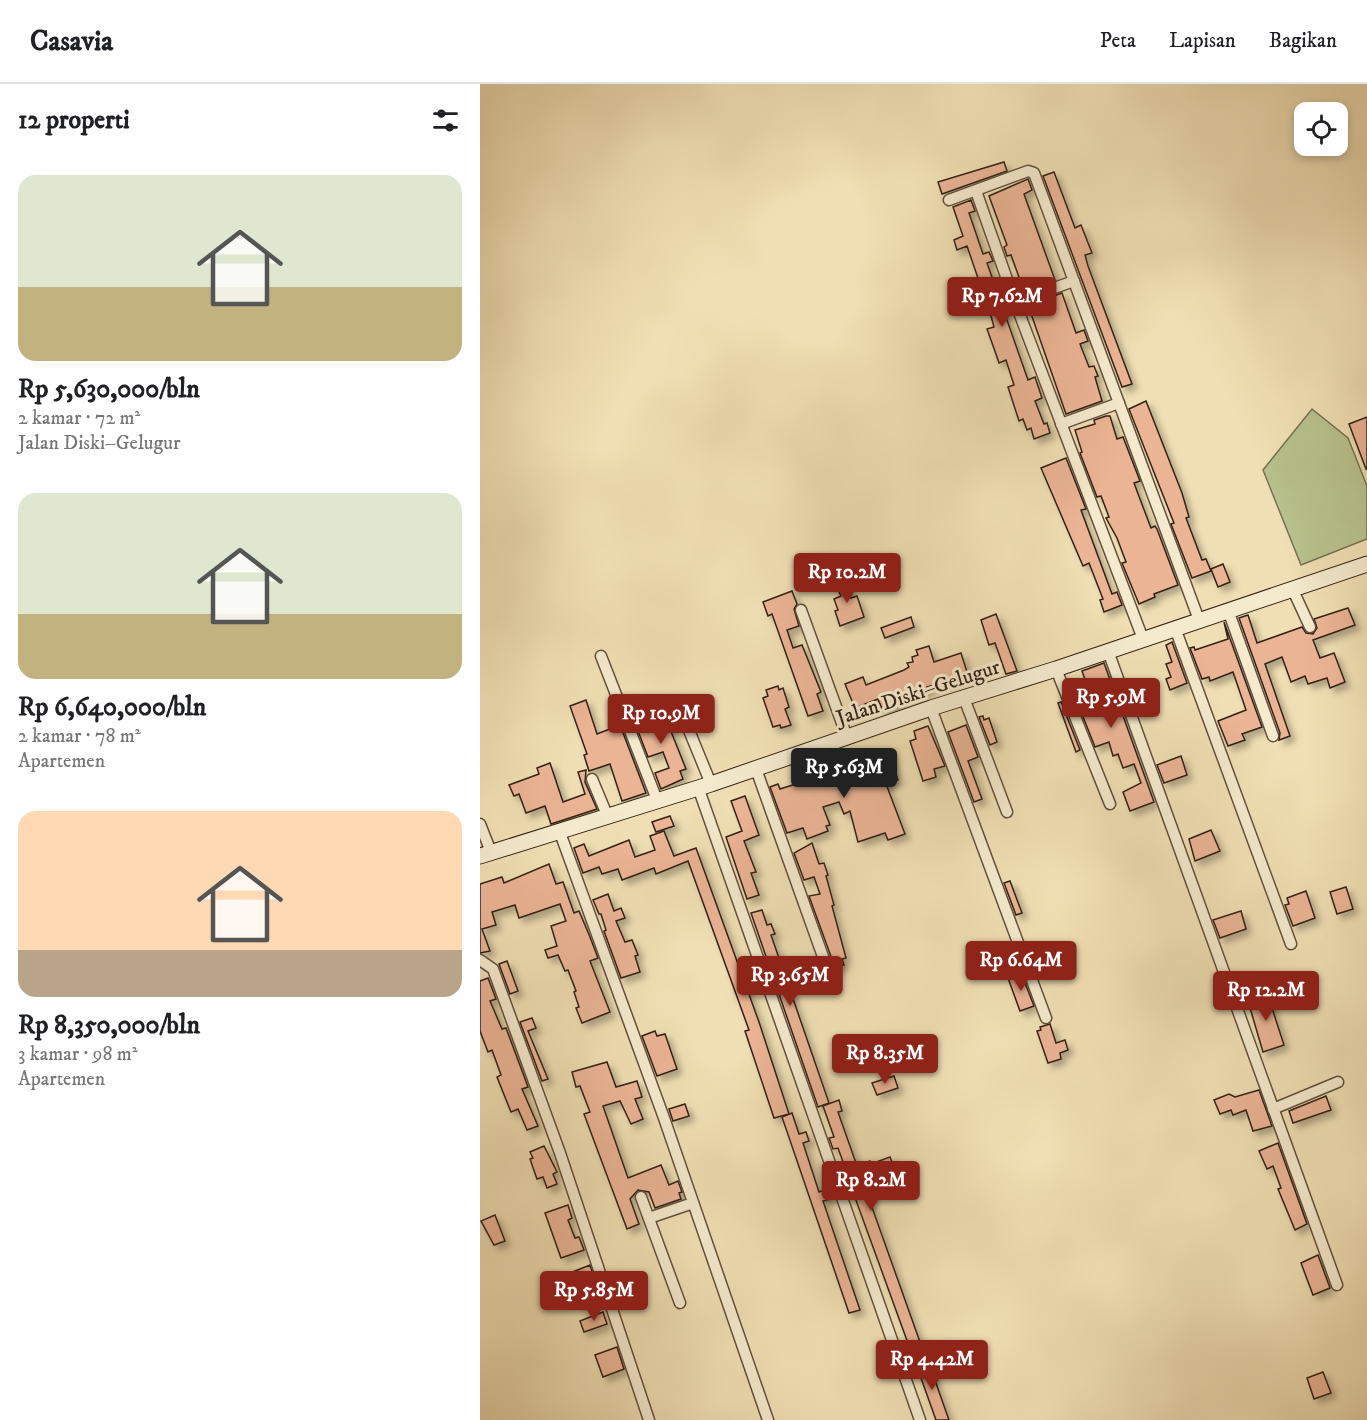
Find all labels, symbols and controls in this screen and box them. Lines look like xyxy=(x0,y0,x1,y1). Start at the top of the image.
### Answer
text: Casavia xyxy=(30,24,113,59)
text: Peta xyxy=(1100,28,1136,54)
text: Lapisan xyxy=(1169,28,1236,54)
text: Bagikan xyxy=(1269,28,1337,54)
map controls xyxy=(1294,102,1348,156)
button: locate xyxy=(1294,102,1348,156)
text: 12 properti xyxy=(18,104,130,137)
icon: filters xyxy=(429,104,462,137)
icon: home xyxy=(186,214,294,322)
pin: Rp 7.62M xyxy=(940,277,1064,328)
text: Rp 7.62M xyxy=(961,284,1043,309)
text: Rp 5,630,000/bln xyxy=(18,373,200,406)
text: 2 kamar · 72 m² xyxy=(18,406,140,431)
text: Jalan Diski–Gelugur xyxy=(18,431,180,456)
icon: home xyxy=(186,532,294,640)
pin: Rp 10.2M xyxy=(785,553,909,604)
text: Rp 10.2M xyxy=(808,560,886,585)
street label: Jalan Diski–Gelugur xyxy=(831,654,1004,732)
pin: Rp 5.9M xyxy=(1056,678,1166,729)
text: Rp 5.9M xyxy=(1076,685,1146,710)
text: Rp 6,640,000/bln xyxy=(18,691,206,724)
pin: Rp 10.9M xyxy=(599,694,723,745)
text: Rp 10.9M xyxy=(622,701,700,726)
text: 2 kamar · 78 m² xyxy=(18,724,141,749)
pin: Rp 5.63M xyxy=(782,748,906,799)
text: Apartemen xyxy=(18,749,105,774)
text: Rp 5.63M xyxy=(805,755,883,780)
icon: home xyxy=(186,850,294,958)
pin: Rp 6.64M xyxy=(959,941,1083,992)
text: Rp 6.64M xyxy=(980,948,1062,973)
pin: Rp 3.65M xyxy=(728,956,852,1007)
text: Rp 3.65M xyxy=(751,963,829,988)
pin: Rp 12.2M xyxy=(1204,971,1328,1022)
text: Rp 12.2M xyxy=(1227,978,1305,1003)
text: Rp 8,350,000/bln xyxy=(18,1009,200,1042)
pin: Rp 8.35M xyxy=(823,1034,947,1085)
text: Rp 8.35M xyxy=(846,1041,924,1066)
text: 3 kamar · 98 m² xyxy=(18,1042,138,1067)
text: Apartemen xyxy=(18,1067,105,1092)
pin: Rp 8.2M xyxy=(816,1161,926,1212)
text: Rp 8.2M xyxy=(836,1168,906,1193)
pin: Rp 5.85M xyxy=(532,1271,656,1322)
text: Rp 5.85M xyxy=(554,1278,634,1303)
pin: Rp 4.42M xyxy=(870,1340,994,1391)
text: Rp 4.42M xyxy=(890,1347,974,1372)

